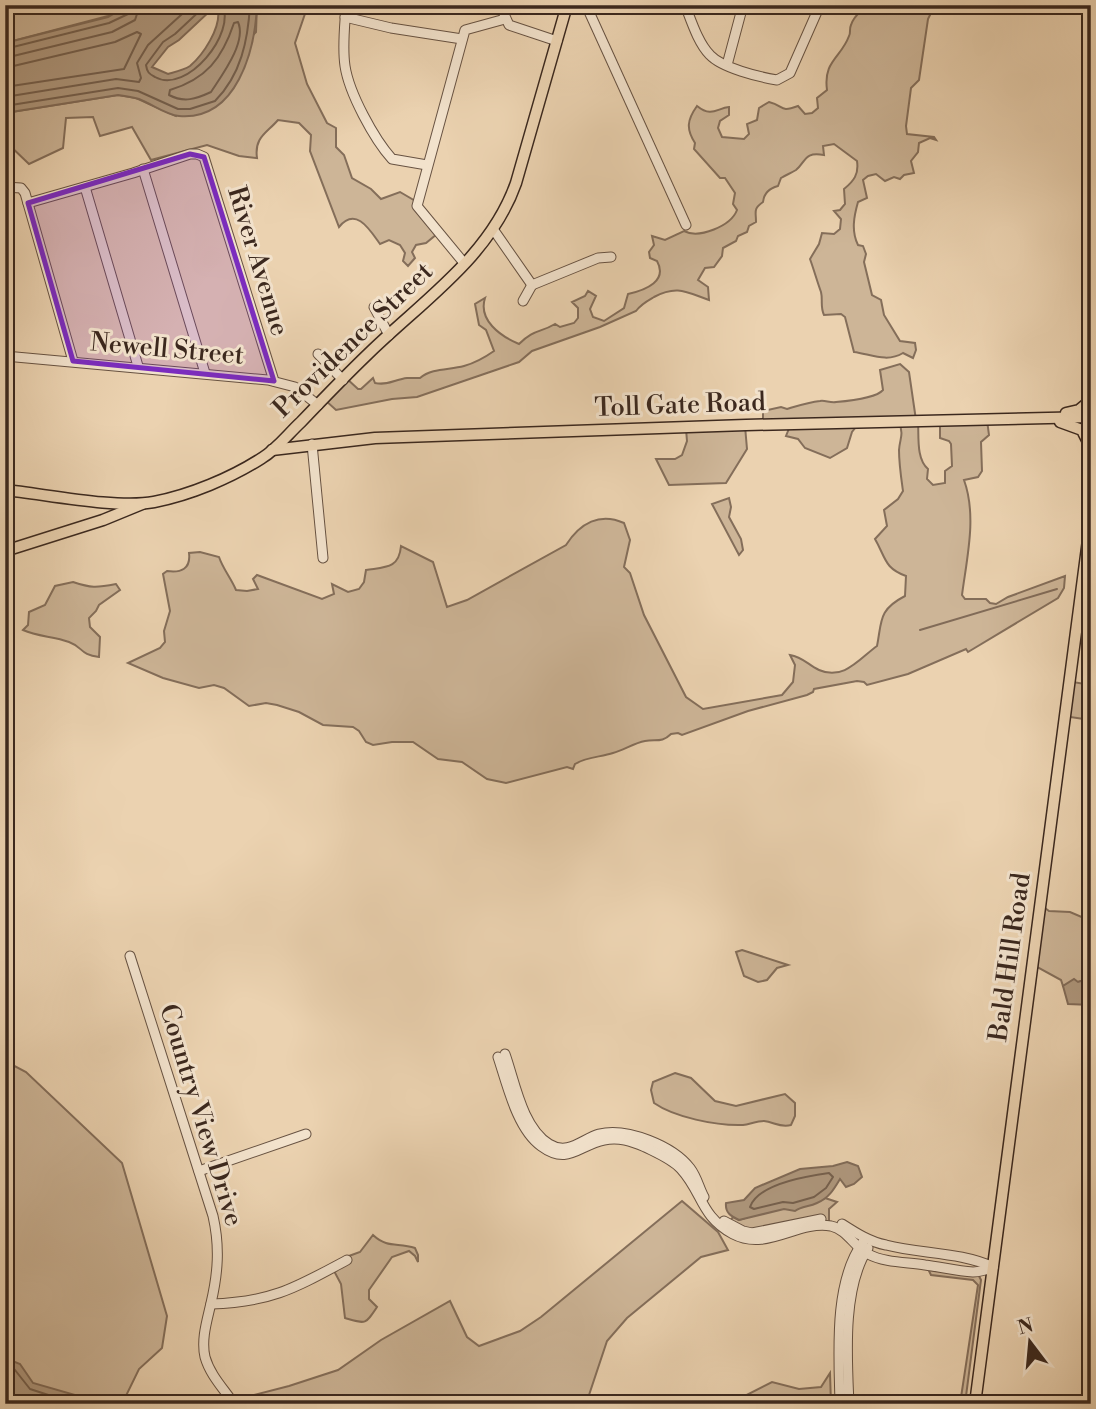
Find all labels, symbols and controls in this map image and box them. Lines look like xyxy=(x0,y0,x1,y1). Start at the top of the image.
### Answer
street label: River Avenue xyxy=(220,182,296,340)
street label: Providence Street xyxy=(266,256,440,424)
street label: Newell Street xyxy=(89,326,245,372)
street label: Toll Gate Road xyxy=(594,386,766,424)
street label: Bald Hill Road xyxy=(982,871,1038,1044)
street label: Country View Drive xyxy=(152,1000,250,1230)
north arrow xyxy=(995,1308,1064,1378)
text: N xyxy=(1015,1313,1036,1340)

